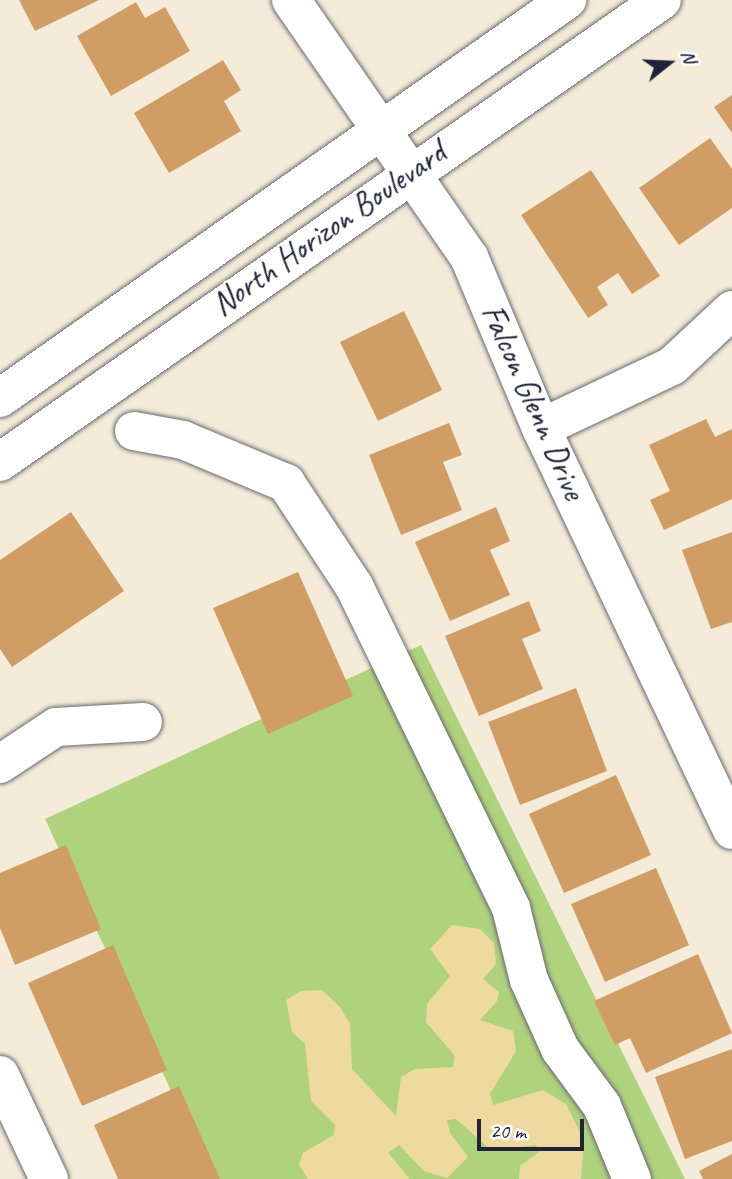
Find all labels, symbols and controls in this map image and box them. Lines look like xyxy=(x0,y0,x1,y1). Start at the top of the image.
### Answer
north arrow xyxy=(634,28,704,98)
text: N xyxy=(676,47,702,66)
street label: North Horizon Boulevard xyxy=(204,133,454,325)
street label: Falcon Glenn Drive xyxy=(472,298,594,506)
scale bar xyxy=(480,1106,587,1150)
text: 20 m xyxy=(490,1118,526,1144)

